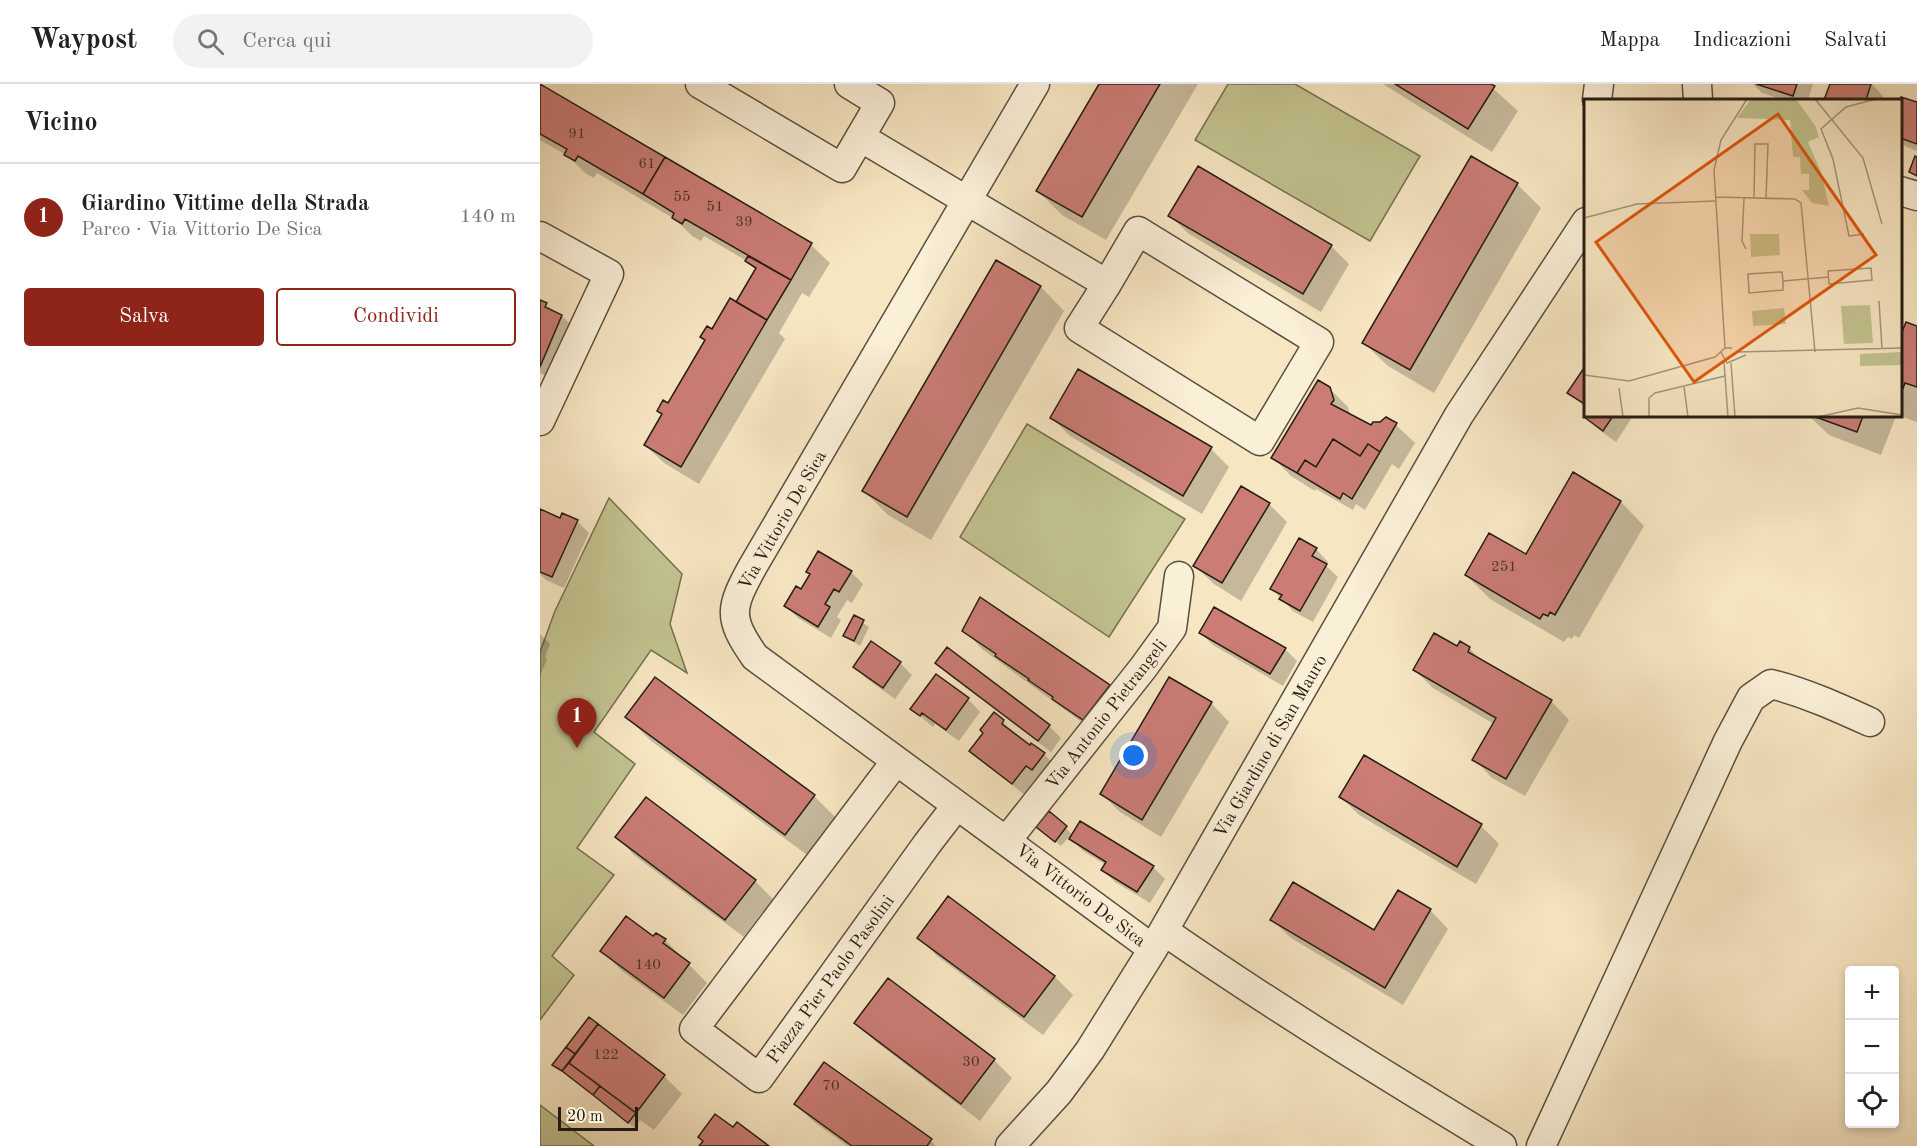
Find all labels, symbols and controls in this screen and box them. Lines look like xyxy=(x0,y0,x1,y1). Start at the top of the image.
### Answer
search box xyxy=(173,14,593,68)
icon: search xyxy=(194,25,227,58)
text: Waypost xyxy=(30,27,137,55)
text: Cerca qui xyxy=(242,30,331,52)
text: Mappa xyxy=(1600,30,1660,51)
text: Indicazioni xyxy=(1693,30,1791,51)
text: Salvati xyxy=(1824,30,1887,51)
inset map xyxy=(1584,99,1902,417)
text: Vicino xyxy=(24,110,98,136)
house number: 91 xyxy=(568,127,586,142)
house number: 61 xyxy=(638,157,656,172)
house number: 55 xyxy=(673,190,691,205)
text: Giardino Vittime della Strada xyxy=(81,193,369,215)
house number: 51 xyxy=(706,200,724,215)
text: 1 xyxy=(38,207,49,227)
text: 140 m xyxy=(460,207,516,227)
house number: 39 xyxy=(735,215,753,230)
text: Parco · Via Vittorio De Sica xyxy=(81,220,322,240)
button: Salva xyxy=(24,288,264,346)
button: Condividi xyxy=(276,288,516,346)
street label: Via Vittorio De Sica xyxy=(736,448,830,593)
house number: 251 xyxy=(1491,560,1517,575)
street label: Via Antonio Pietrangeli xyxy=(1043,636,1171,793)
street label: Via Giardino di San Mauro xyxy=(1211,652,1331,841)
pin: 1 xyxy=(558,698,597,748)
your location xyxy=(1119,741,1148,770)
street label: Via Vittorio De Sica xyxy=(1012,841,1149,951)
street label: Piazza Pier Paolo Pasolini xyxy=(764,892,898,1067)
house number: 140 xyxy=(635,958,661,973)
map controls xyxy=(1845,966,1899,1128)
button: + xyxy=(1845,966,1899,1020)
button: − xyxy=(1845,1020,1899,1074)
house number: 122 xyxy=(593,1048,619,1063)
house number: 30 xyxy=(962,1055,980,1070)
button: locate xyxy=(1845,1074,1899,1128)
house number: 70 xyxy=(822,1079,840,1094)
scale bar xyxy=(558,1104,638,1132)
text: 20 m xyxy=(567,1109,603,1125)

